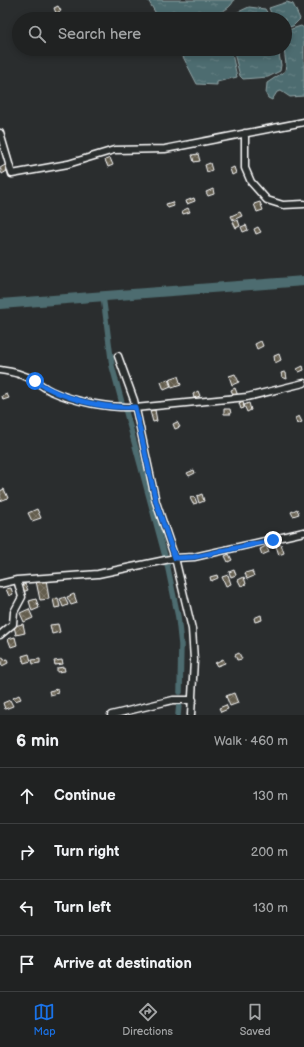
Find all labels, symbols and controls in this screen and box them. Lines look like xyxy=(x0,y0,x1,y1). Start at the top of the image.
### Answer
search box xyxy=(12,12,292,56)
icon: search xyxy=(26,23,48,45)
text: Search here xyxy=(58,25,141,44)
route start xyxy=(26,372,44,390)
route end xyxy=(264,531,282,549)
text: 6 min xyxy=(16,731,59,751)
text: Walk · 460 m xyxy=(214,733,288,749)
icon: ahead xyxy=(16,785,38,807)
text: Continue xyxy=(54,786,116,805)
text: 130 m xyxy=(253,788,288,804)
icon: right xyxy=(16,841,38,863)
text: Turn right xyxy=(54,842,119,861)
text: 200 m xyxy=(251,844,288,860)
icon: left xyxy=(16,897,38,919)
text: Turn left xyxy=(54,898,111,917)
text: 130 m xyxy=(253,900,288,916)
icon: arrive xyxy=(16,953,38,975)
text: Arrive at destination xyxy=(54,954,192,973)
tab: Map xyxy=(33,1001,56,1038)
tab: Directions xyxy=(122,1001,173,1038)
tab: Saved xyxy=(240,1001,271,1038)

